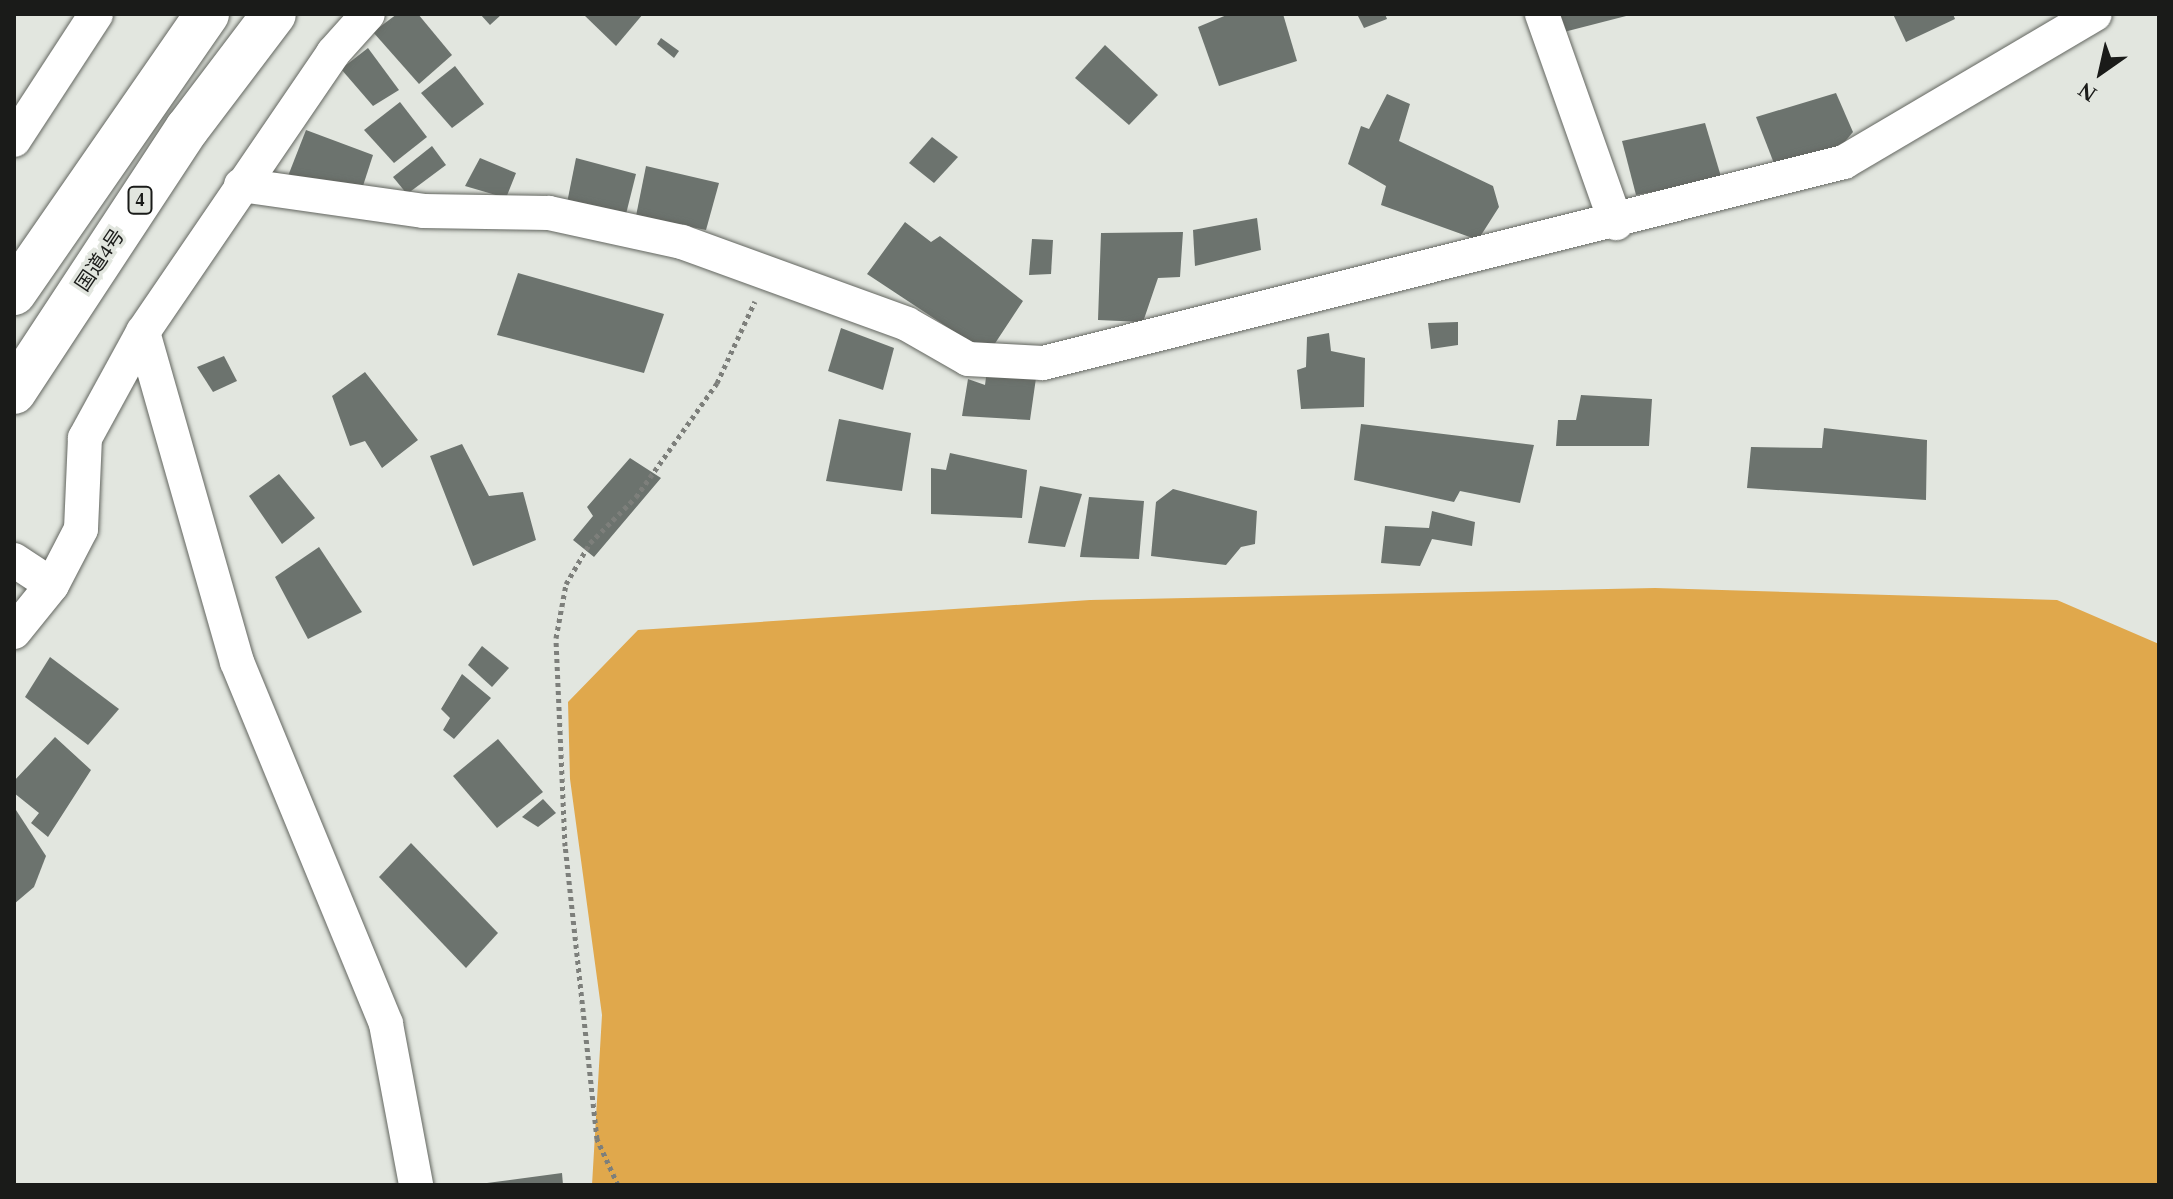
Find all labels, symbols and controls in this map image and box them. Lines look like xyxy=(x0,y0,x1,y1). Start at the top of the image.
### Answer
north arrow xyxy=(2061,32,2141,112)
text: N xyxy=(2074,78,2101,107)
road number: 4 xyxy=(126,186,154,214)
street label: 国道4号 xyxy=(70,224,130,296)

